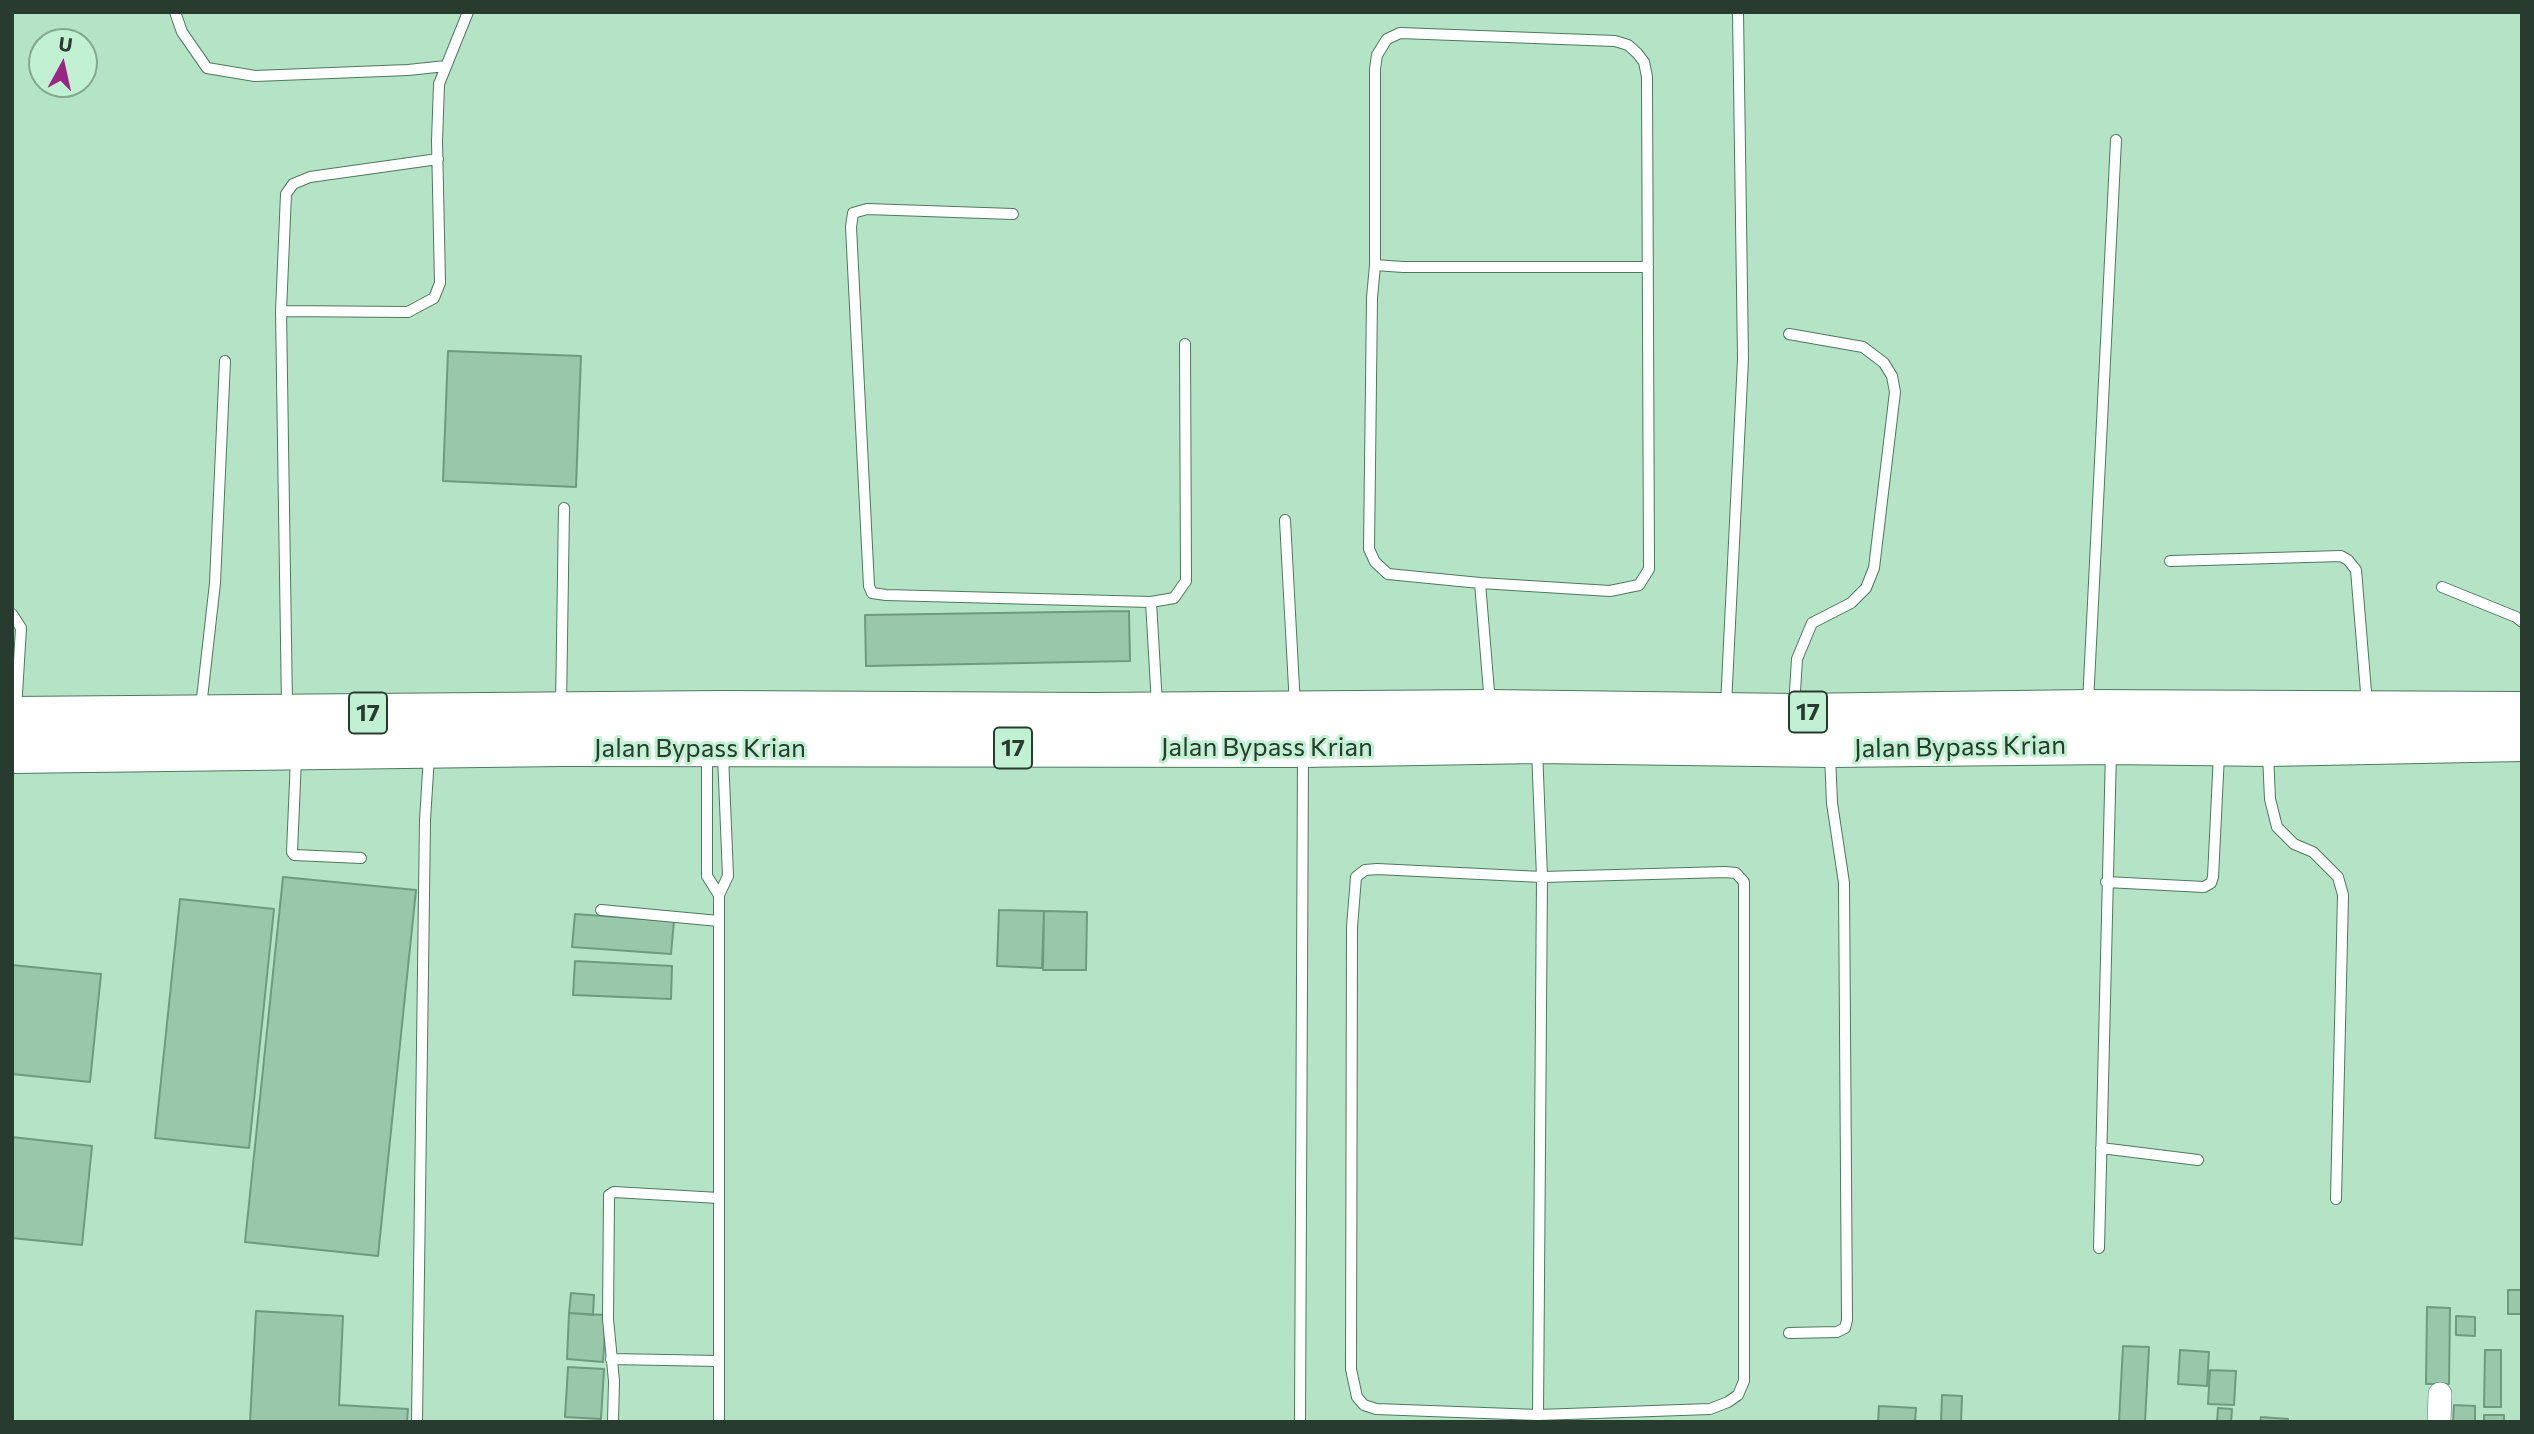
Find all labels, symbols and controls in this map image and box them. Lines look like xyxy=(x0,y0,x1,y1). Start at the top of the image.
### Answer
north arrow xyxy=(28,28,98,98)
text: U xyxy=(57,31,74,56)
road number: 17 xyxy=(349,692,387,734)
road number: 17 xyxy=(1789,692,1827,732)
road number: 17 xyxy=(994,728,1032,768)
street label: Jalan Bypass Krian xyxy=(1854,730,2066,764)
street label: Jalan Bypass Krian xyxy=(1161,731,1373,763)
street label: Jalan Bypass Krian xyxy=(594,732,806,764)

